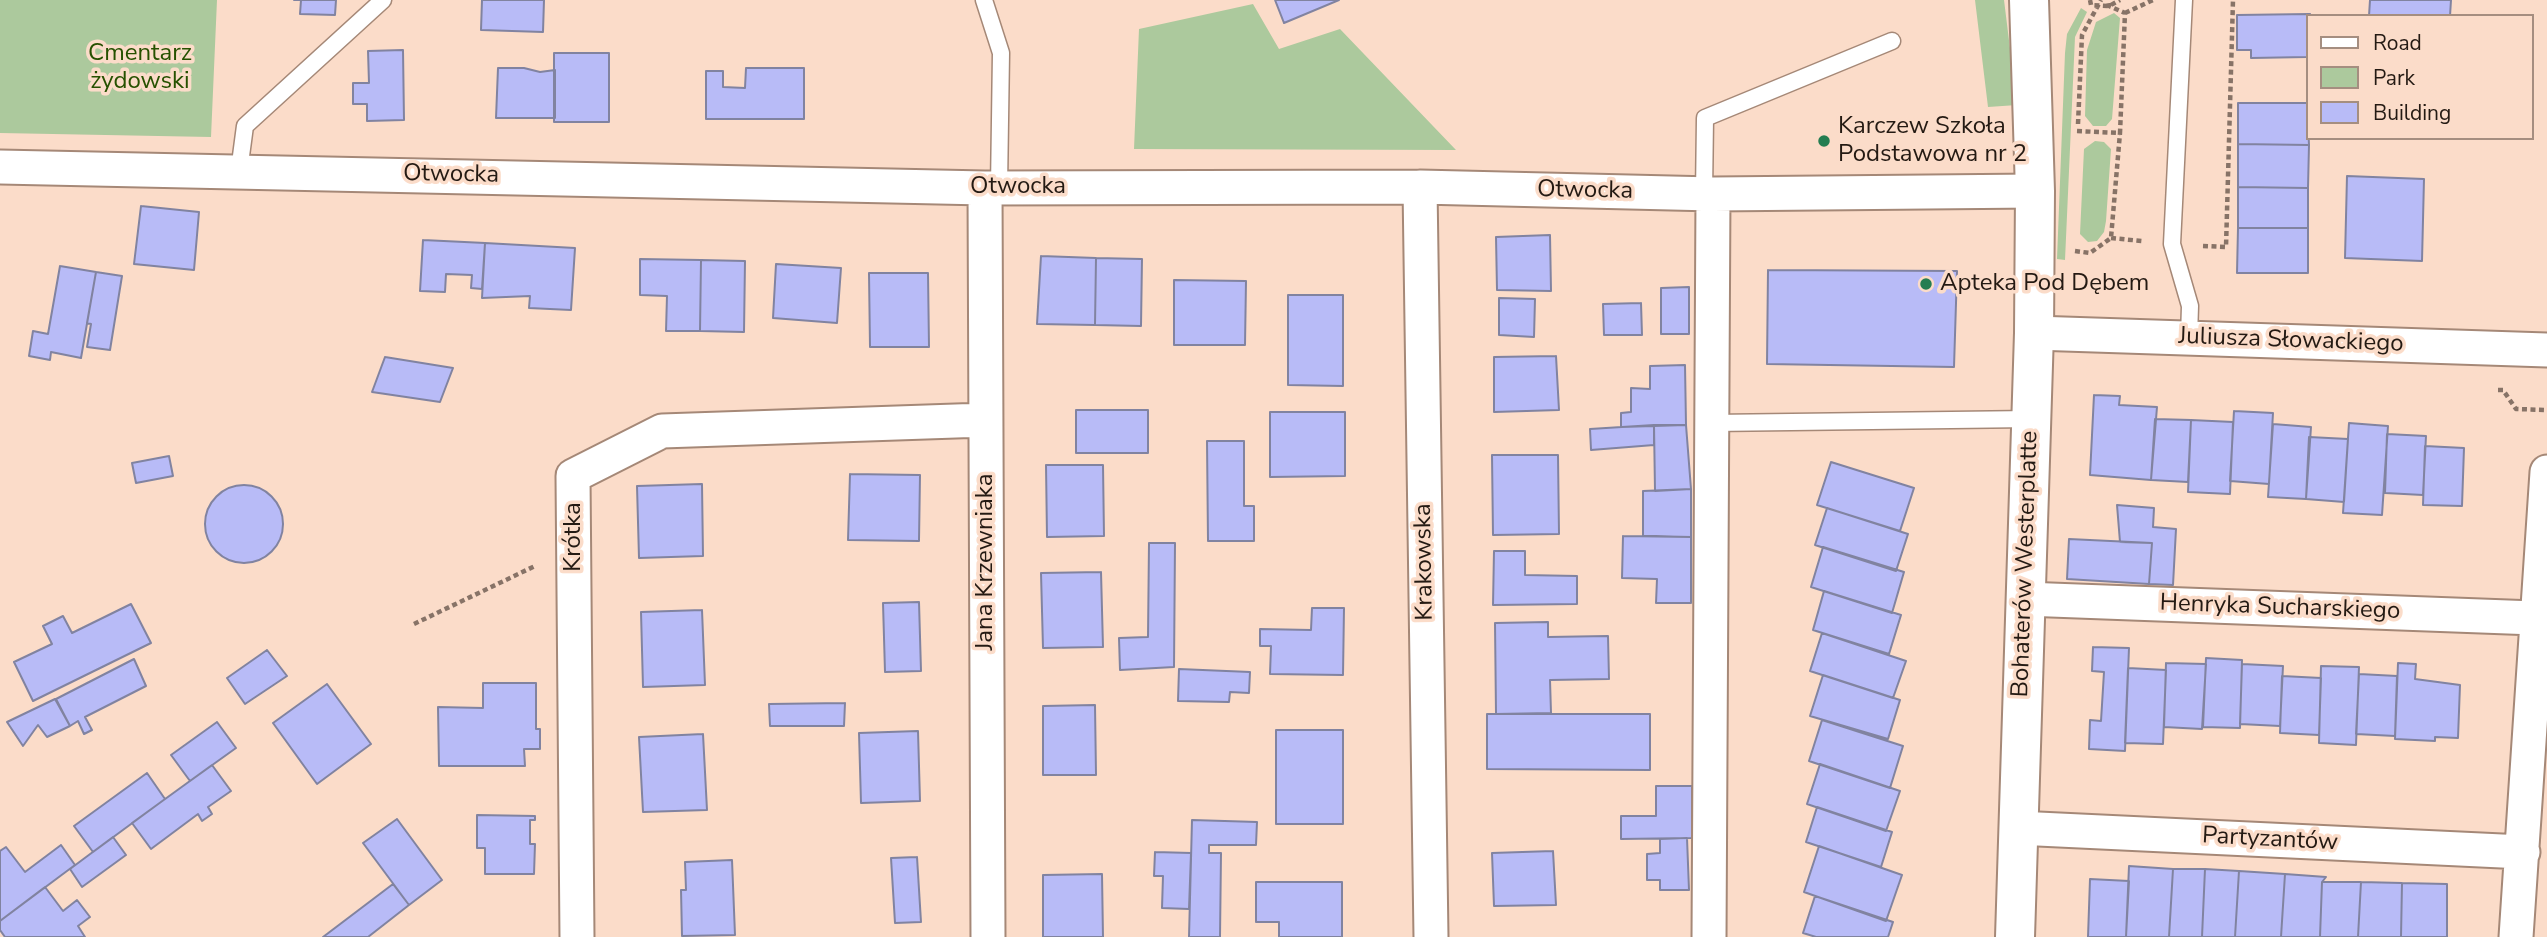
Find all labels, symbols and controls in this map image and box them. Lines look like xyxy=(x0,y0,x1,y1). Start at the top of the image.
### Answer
legend xyxy=(2306,14,2533,140)
text: Road xyxy=(2373,29,2422,57)
park label: Cmentarz żydowski xyxy=(88,40,192,96)
text: Park xyxy=(2373,64,2415,92)
text: Building xyxy=(2373,99,2451,127)
place label: Karczew Szkoła Podstawowa nr 2 xyxy=(1838,113,2027,169)
marker: Karczew Szkoła Podstawowa nr 2 xyxy=(1816,133,1832,149)
street label: Otwocka xyxy=(403,160,499,190)
street label: Otwocka xyxy=(970,173,1066,201)
street label: Otwocka xyxy=(1537,176,1633,206)
place label: Apteka Pod Dębem xyxy=(1940,270,2149,298)
marker: Apteka Pod Dębem xyxy=(1918,276,1934,292)
street label: Juliusza Słowackiego xyxy=(2178,323,2404,359)
street label: Bohaterów Westerplatte xyxy=(2007,430,2045,698)
street label: Jana Krzewniaka xyxy=(972,474,1000,650)
street label: Krótka xyxy=(560,502,588,572)
street label: Krakowska xyxy=(1410,503,1440,621)
street label: Henryka Sucharskiego xyxy=(2159,589,2401,627)
street label: Partyzantów xyxy=(2201,822,2339,858)

